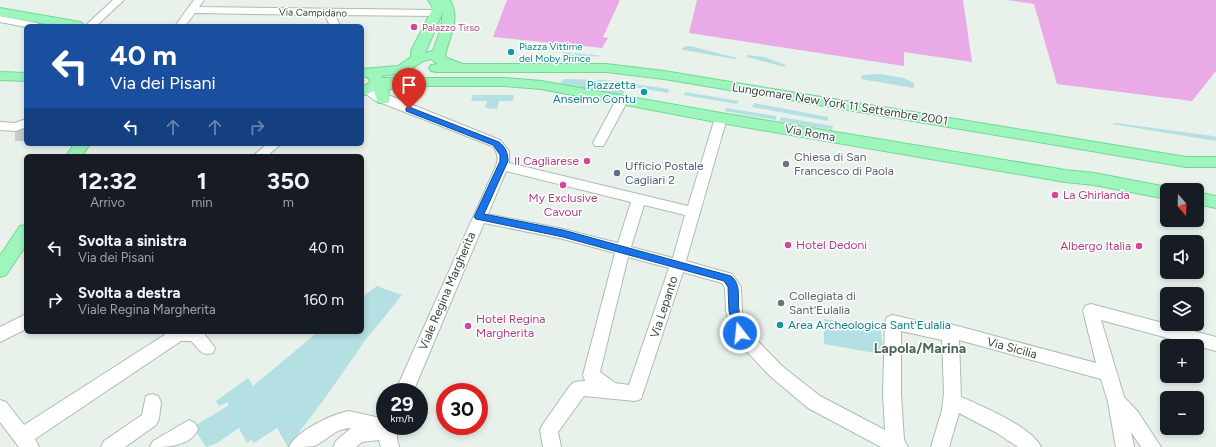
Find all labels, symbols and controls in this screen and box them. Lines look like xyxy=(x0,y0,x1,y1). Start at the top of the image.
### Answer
street label: Via Campidano xyxy=(279,5,347,20)
place label: Palazzo Tirso xyxy=(422,21,480,34)
marker: Palazzo Tirso xyxy=(409,22,419,32)
text: 40 m xyxy=(110,38,177,72)
icon: left xyxy=(44,40,96,92)
place label: Piazza Vittime del Moby Prince xyxy=(519,40,591,65)
marker: Piazza Vittime del Moby Prince xyxy=(506,47,516,57)
pin xyxy=(392,68,426,109)
text: Via dei Pisani xyxy=(110,72,216,94)
icon: arrive xyxy=(398,74,420,96)
place label: Piazzetta Anselmo Contu xyxy=(553,78,636,106)
street label: Lungomare New York 11 Settembre 2001 xyxy=(731,80,949,128)
marker: Piazzetta Anselmo Contu xyxy=(639,87,649,97)
icon: left xyxy=(120,116,142,138)
icon: ahead xyxy=(162,116,184,138)
icon: ahead xyxy=(204,116,226,138)
icon: right xyxy=(246,116,268,138)
street label: Via Roma xyxy=(784,122,836,144)
place label: Chiesa di San Francesco di Paola xyxy=(794,150,894,178)
place label: Il Cagliarese xyxy=(514,154,579,168)
marker: Il Cagliarese xyxy=(582,156,592,166)
place label: Ufficio Postale Cagliari 2 xyxy=(625,159,704,187)
marker: Chiesa di San Francesco di Paola xyxy=(781,159,791,169)
text: 12:32 xyxy=(78,166,137,195)
text: 1 xyxy=(197,166,207,195)
text: 350 xyxy=(267,166,310,195)
marker: Ufficio Postale Cagliari 2 xyxy=(612,168,622,178)
marker: My Exclusive Cavour xyxy=(558,180,568,190)
north arrow xyxy=(1160,183,1204,227)
map controls xyxy=(1160,183,1204,435)
place label: La Ghirlanda xyxy=(1063,188,1130,202)
marker: La Ghirlanda xyxy=(1050,190,1060,200)
place label: My Exclusive Cavour xyxy=(528,191,598,219)
text: Arrivo xyxy=(90,195,125,210)
text: min xyxy=(191,195,213,210)
text: m xyxy=(283,195,294,210)
street label: Viale Regina Margherita xyxy=(416,230,478,352)
text: Svolta a sinistra xyxy=(78,232,187,250)
button: sound xyxy=(1160,235,1204,279)
icon: left xyxy=(44,237,66,259)
place label: Hotel Dedoni xyxy=(796,238,867,252)
text: 40 m xyxy=(309,239,344,257)
place label: Albergo Italia xyxy=(1060,239,1131,253)
marker: Hotel Dedoni xyxy=(783,240,793,250)
marker: Albergo Italia xyxy=(1134,241,1144,251)
text: Via dei Pisani xyxy=(78,250,154,265)
street label: Via Lepanto xyxy=(647,274,681,340)
text: Svolta a destra xyxy=(78,284,181,302)
button: layers xyxy=(1160,287,1204,331)
icon: right xyxy=(44,289,66,311)
place label: Collegiata di Sant'Eulalia xyxy=(789,289,856,317)
text: 160 m xyxy=(303,291,344,309)
marker: Collegiata di Sant'Eulalia xyxy=(776,298,786,308)
text: Viale Regina Margherita xyxy=(78,302,216,317)
place label: Hotel Regina Margherita xyxy=(476,312,545,340)
position arrow xyxy=(719,312,761,354)
place label: Area Archeologica Sant'Eulalia xyxy=(788,318,951,332)
marker: Area Archeologica Sant'Eulalia xyxy=(775,320,785,330)
marker: Hotel Regina Margherita xyxy=(463,321,473,331)
street label: Via Sicilia xyxy=(985,335,1039,361)
button: + xyxy=(1160,339,1204,383)
district label: Lapola/Marina xyxy=(874,340,966,357)
speed limit sign: 30 xyxy=(436,383,488,435)
button: − xyxy=(1160,391,1204,435)
text: 29 xyxy=(390,392,414,416)
text: km/h xyxy=(391,412,413,425)

